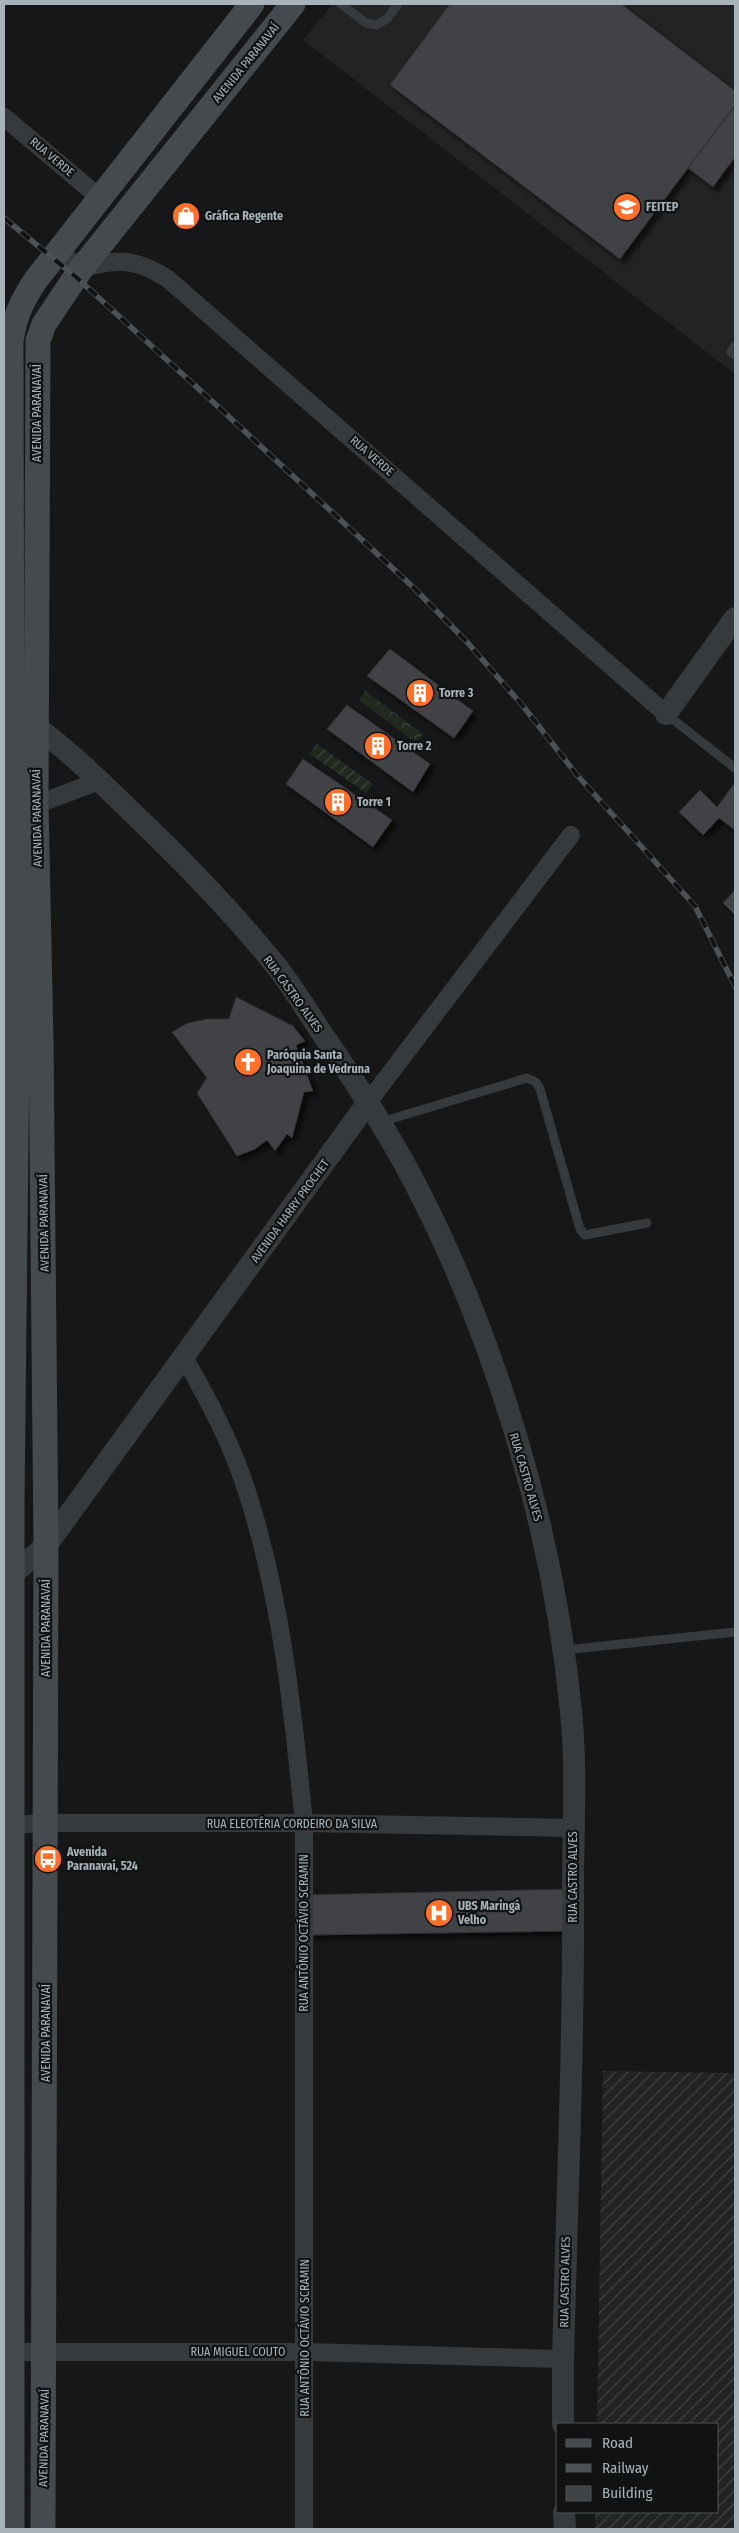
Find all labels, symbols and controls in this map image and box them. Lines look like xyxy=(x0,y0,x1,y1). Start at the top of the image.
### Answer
street label: AVENIDA PARANAVAÍ xyxy=(209,20,282,105)
street label: RUA VERDE xyxy=(27,134,77,180)
school or university icon: FEITEP xyxy=(612,192,642,222)
place label: FEITEP xyxy=(646,200,679,214)
shop icon: Gráfica Regente xyxy=(171,201,201,231)
place label: Gráfica Regente xyxy=(205,209,283,223)
street label: AVENIDA PARANAVAÍ xyxy=(29,364,44,462)
street label: RUA VERDE xyxy=(347,433,397,479)
building icon: Torre 3 xyxy=(405,678,435,708)
place label: Torre 3 xyxy=(439,686,474,700)
building icon: Torre 2 xyxy=(363,731,393,761)
place label: Torre 2 xyxy=(397,739,432,753)
street label: AVENIDA PARANAVAÍ xyxy=(28,769,45,867)
building icon: Torre 1 xyxy=(323,787,353,817)
place label: Torre 1 xyxy=(357,795,391,809)
street label: RUA CASTRO ALVES xyxy=(261,953,326,1035)
church icon: Paróquia Santa Joaquina de Vedruna xyxy=(233,1047,263,1077)
place label: Paróquia Santa Joaquina de Vedruna xyxy=(266,1048,370,1076)
street label: AVENIDA HARRY PROCHET xyxy=(248,1156,332,1265)
street label: AVENIDA PARANAVAÍ xyxy=(35,1174,52,1272)
street label: RUA CASTRO ALVES xyxy=(507,1431,545,1523)
street label: AVENIDA PARANAVAÍ xyxy=(38,1579,53,1677)
street label: RUA ELEOTÉRIA CORDEIRO DA SILVA xyxy=(207,1816,378,1831)
street label: RUA CASTRO ALVES xyxy=(566,1831,580,1923)
bus stop icon: Avenida Paranavaí, 524 xyxy=(33,1844,63,1874)
place label: Avenida Paranavaí, 524 xyxy=(66,1845,138,1873)
street label: RUA ANTÔNIO OCTÁVIO SCRAMIN xyxy=(296,1854,311,2012)
hospital icon: UBS Maringá Velho xyxy=(424,1898,454,1928)
place label: UBS Maringá Velho xyxy=(457,1899,520,1927)
street label: AVENIDA PARANAVAÍ xyxy=(38,1984,53,2082)
street label: RUA CASTRO ALVES xyxy=(557,2236,573,2328)
street label: RUA ANTÔNIO OCTÁVIO SCRAMIN xyxy=(297,2259,312,2417)
street label: RUA MIGUEL COUTO xyxy=(190,2345,286,2359)
street label: AVENIDA PARANAVAÍ xyxy=(35,2389,52,2487)
legend xyxy=(556,2423,719,2513)
text: Road xyxy=(602,2434,633,2452)
text: Railway xyxy=(602,2459,649,2477)
text: Building xyxy=(602,2484,653,2502)

